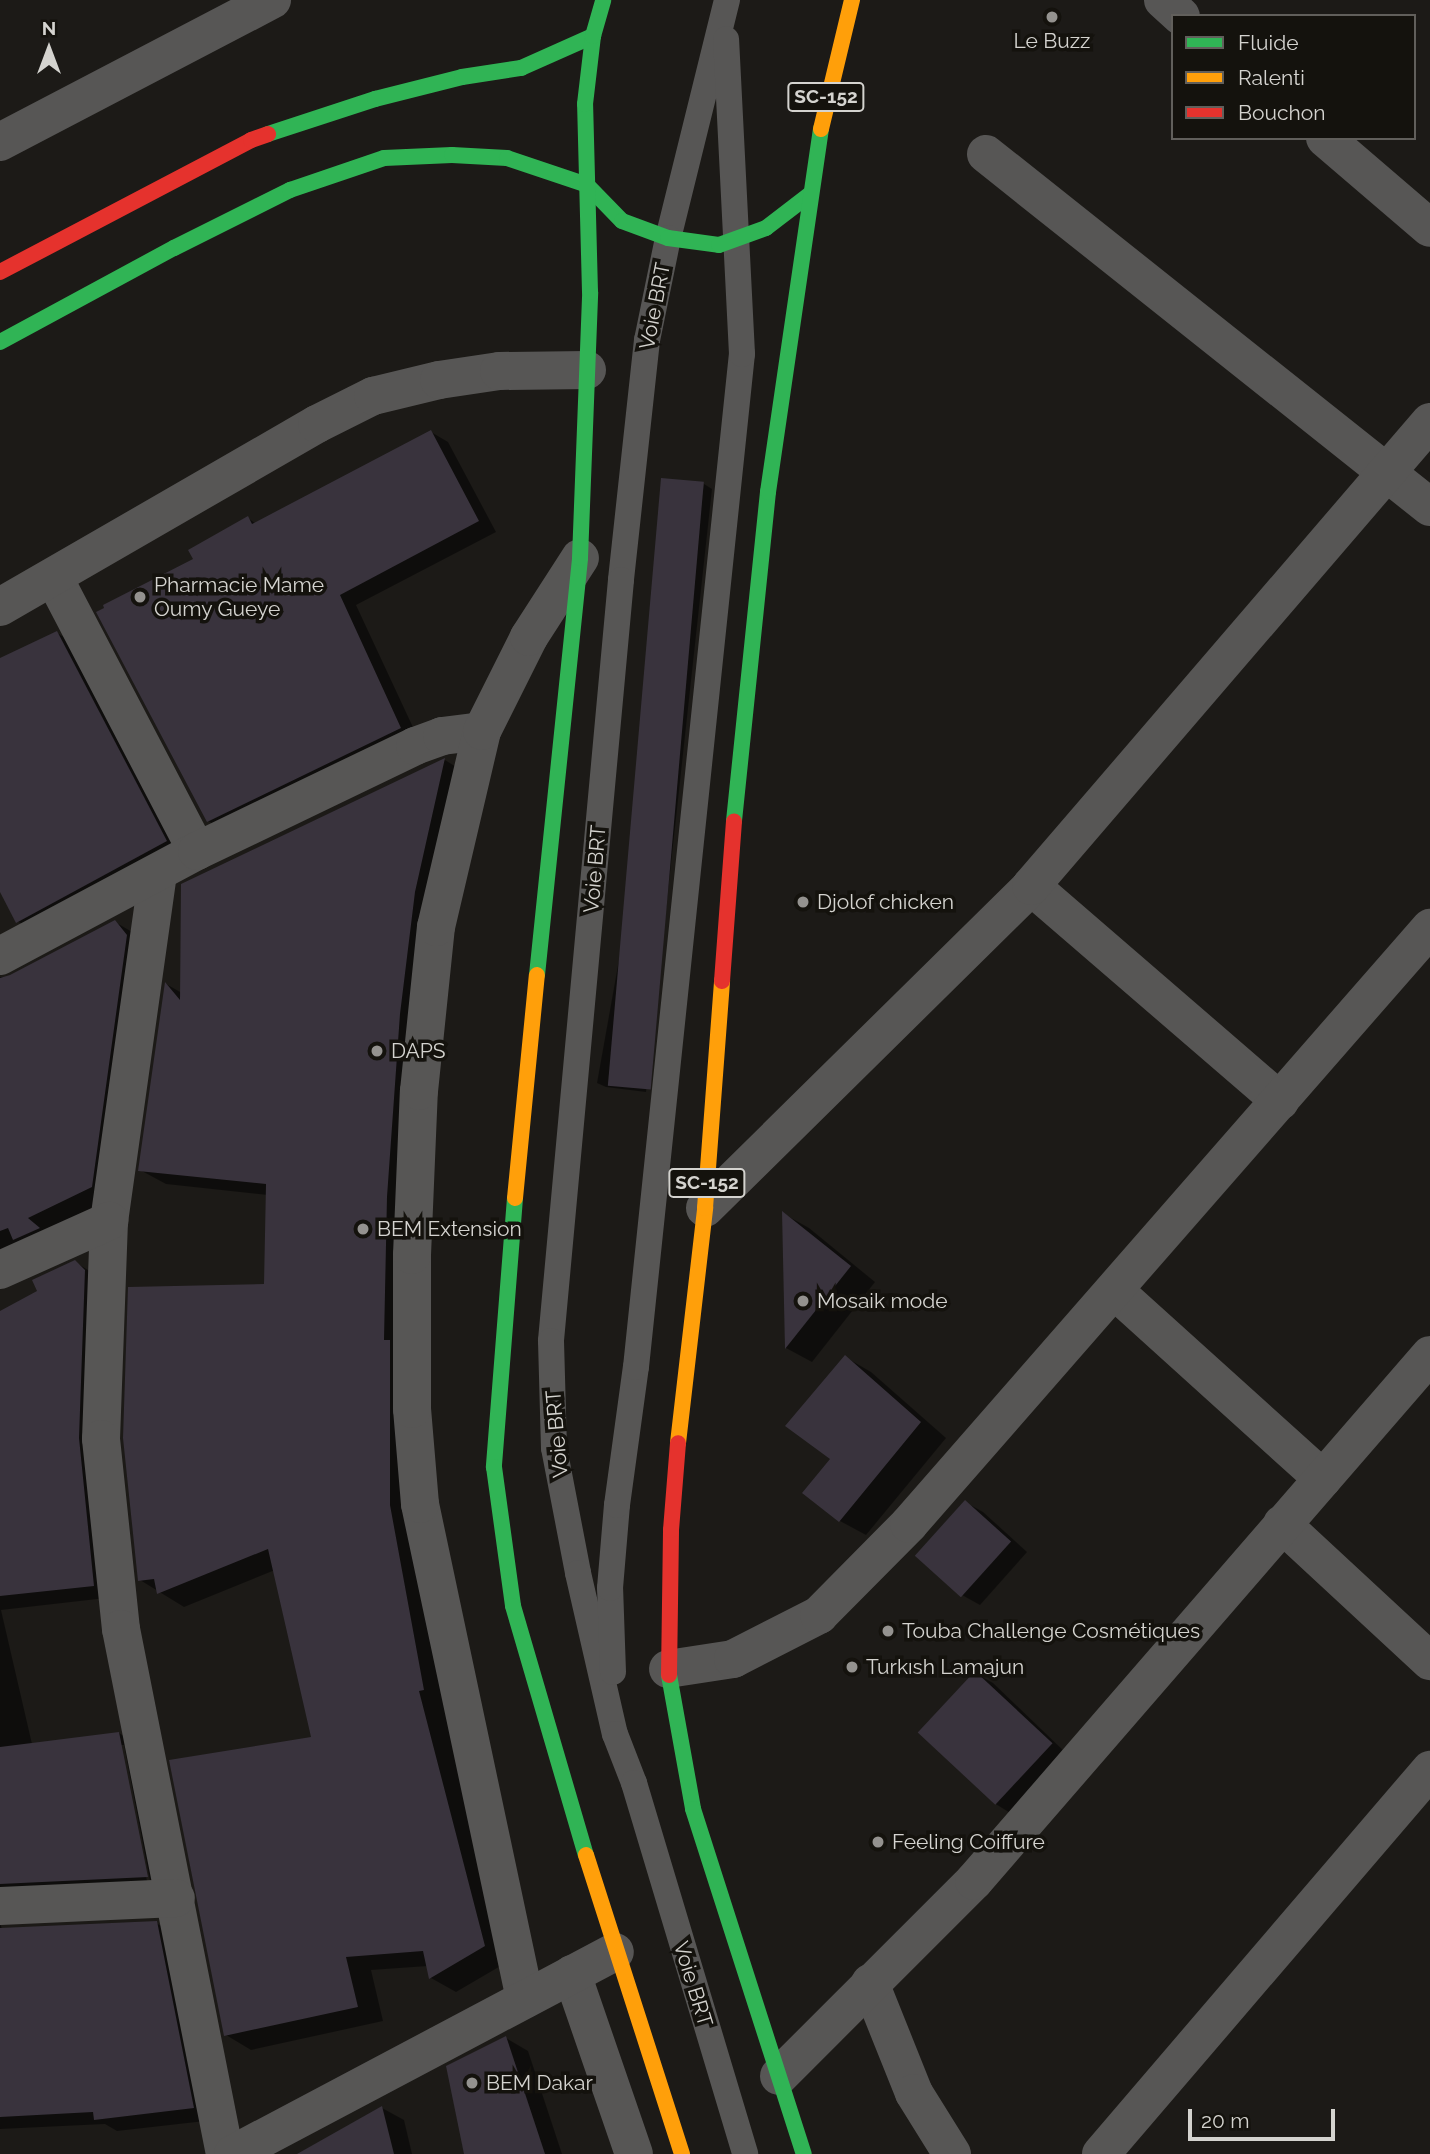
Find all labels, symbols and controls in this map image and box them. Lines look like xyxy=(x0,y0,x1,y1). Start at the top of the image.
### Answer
marker: Le Buzz xyxy=(1044,9,1060,25)
north arrow xyxy=(14,14,84,84)
legend xyxy=(1171,14,1416,140)
text: N xyxy=(42,17,56,39)
place label: Le Buzz xyxy=(1014,28,1090,54)
text: Fluide xyxy=(1238,30,1299,55)
text: Ralenti xyxy=(1238,65,1305,90)
road number: SC-152 xyxy=(786,82,866,113)
text: Bouchon xyxy=(1238,100,1325,125)
street label: Voie BRT xyxy=(634,260,676,352)
place label: Pharmacie Mame Oumy Gueye xyxy=(154,572,324,622)
marker: Pharmacie Mame Oumy Gueye xyxy=(132,589,148,605)
street label: Voie BRT xyxy=(579,824,611,914)
place label: Djolof chicken xyxy=(817,889,955,915)
marker: Djolof chicken xyxy=(795,894,811,910)
place label: DAPS xyxy=(391,1038,445,1064)
marker: DAPS xyxy=(369,1043,385,1059)
road number: SC-152 xyxy=(667,1168,747,1198)
place label: BEM Extension xyxy=(377,1216,522,1242)
marker: BEM Extension xyxy=(355,1221,371,1237)
place label: Mosaik mode xyxy=(817,1288,948,1314)
marker: Mosaik mode xyxy=(795,1293,811,1309)
street label: Voie BRT xyxy=(541,1389,573,1479)
place label: Touba Challenge Cosmétiques xyxy=(902,1618,1200,1644)
marker: Touba Challenge Cosmétiques xyxy=(880,1623,896,1639)
place label: Turkısh Lamajun xyxy=(866,1654,1024,1680)
marker: Turkısh Lamajun xyxy=(844,1659,860,1675)
place label: Feeling Coiffure xyxy=(892,1829,1045,1855)
marker: Feeling Coiffure xyxy=(870,1834,886,1850)
street label: Voie BRT xyxy=(668,1938,718,2030)
place label: BEM Dakar xyxy=(486,2070,593,2096)
marker: BEM Dakar xyxy=(464,2075,480,2091)
scale bar xyxy=(1192,2094,1339,2138)
text: 20 m xyxy=(1201,2108,1249,2133)

